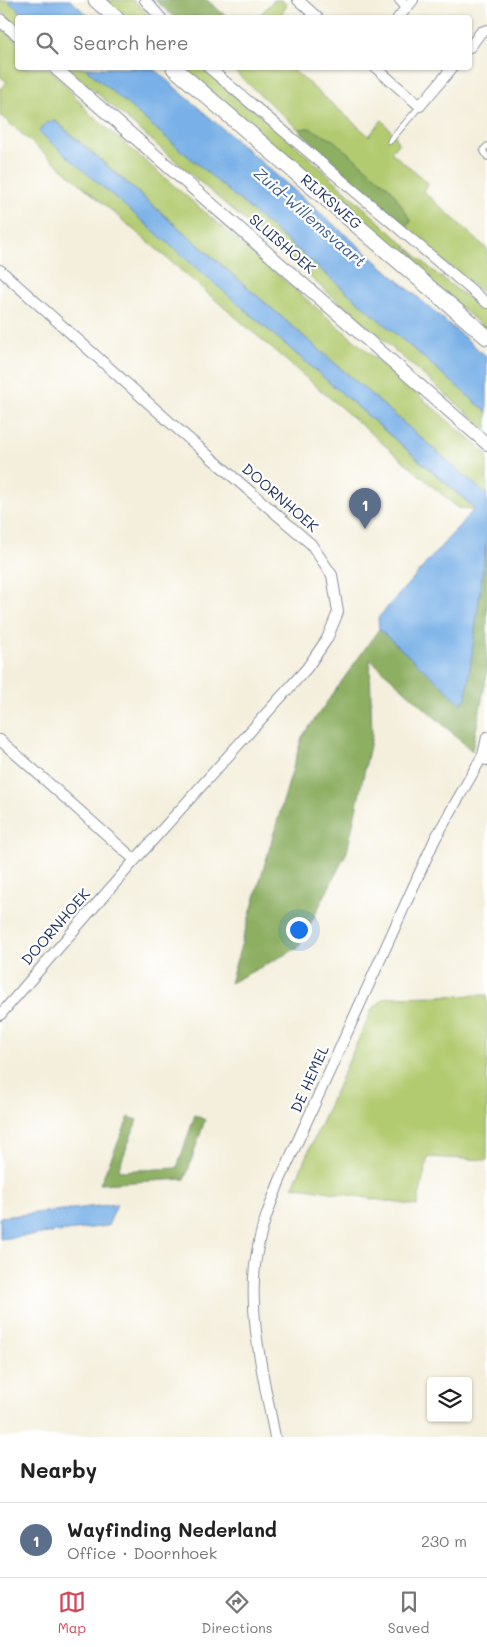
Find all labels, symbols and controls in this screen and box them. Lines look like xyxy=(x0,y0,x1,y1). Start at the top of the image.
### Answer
search box xyxy=(15,15,472,70)
icon: search xyxy=(33,29,61,57)
text: Search here xyxy=(73,30,189,55)
water label: Zuid-Willemsvaart xyxy=(250,162,371,271)
street label: RIJKSWEG xyxy=(297,169,366,233)
street label: SLUISHOEK xyxy=(245,209,320,278)
street label: DOORNHOEK xyxy=(238,459,323,536)
pin: 1 xyxy=(349,488,381,529)
street label: DOORNHOEK xyxy=(17,884,94,969)
your location xyxy=(286,917,312,943)
street label: DE HEMEL xyxy=(285,1042,333,1115)
map controls xyxy=(427,1377,472,1422)
button: layers xyxy=(427,1377,472,1422)
text: Nearby xyxy=(20,1456,97,1483)
text: Wayfinding Nederland xyxy=(67,1517,277,1542)
text: 1 xyxy=(32,1530,40,1551)
text: 230 m xyxy=(421,1530,467,1551)
text: Office · Doornhoek xyxy=(67,1542,217,1563)
tab: Map xyxy=(58,1588,86,1637)
tab: Directions xyxy=(201,1588,273,1637)
tab: Saved xyxy=(388,1588,429,1637)

